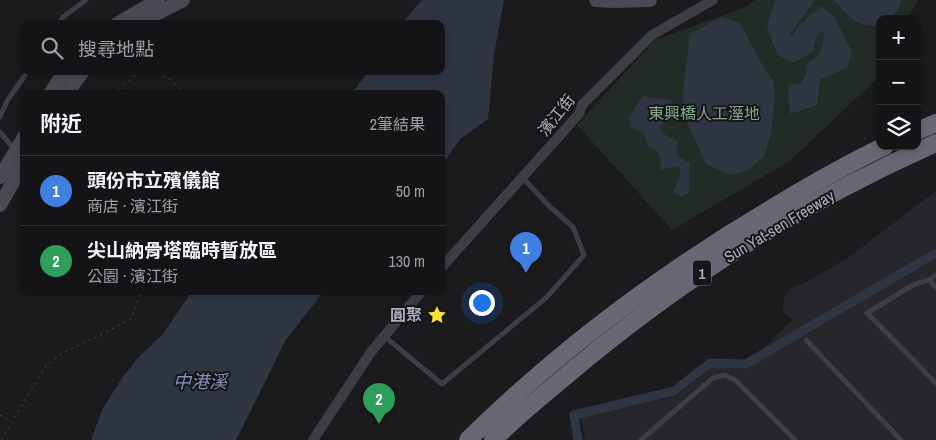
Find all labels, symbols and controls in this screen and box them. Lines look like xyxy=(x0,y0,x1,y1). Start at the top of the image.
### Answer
map controls xyxy=(876,15,921,150)
button: + xyxy=(876,15,921,60)
search box xyxy=(20,20,445,75)
icon: search xyxy=(38,34,66,62)
text: 搜尋地點 xyxy=(78,36,154,62)
button: − xyxy=(876,60,921,105)
street label: 濱江街 xyxy=(533,89,579,141)
park label: 東興橋人工溼地 xyxy=(648,102,760,124)
button: layers xyxy=(876,105,921,150)
text: 附近 xyxy=(40,109,82,138)
text: 2筆結果 xyxy=(370,113,425,135)
text: 頭份市立殯儀館 xyxy=(87,167,220,193)
text: 1 xyxy=(52,180,60,202)
text: 50 m xyxy=(396,180,425,202)
street label: Sun Yat-sen Freeway xyxy=(720,184,839,268)
text: 商店 · 濱江街 xyxy=(87,195,178,217)
pin: 1 xyxy=(510,232,542,273)
text: 尖山納骨塔臨時暫放區 xyxy=(87,237,277,263)
text: 2 xyxy=(52,250,60,272)
text: 130 m xyxy=(389,250,425,272)
road number: 1 xyxy=(693,260,711,286)
text: 公園 · 濱江街 xyxy=(87,265,178,287)
your location xyxy=(469,290,495,316)
place label: 圓聚 xyxy=(390,304,422,326)
place icon: 圓聚 xyxy=(426,304,448,326)
water label: 中港溪 xyxy=(173,369,230,394)
pin: 2 xyxy=(363,383,395,424)

